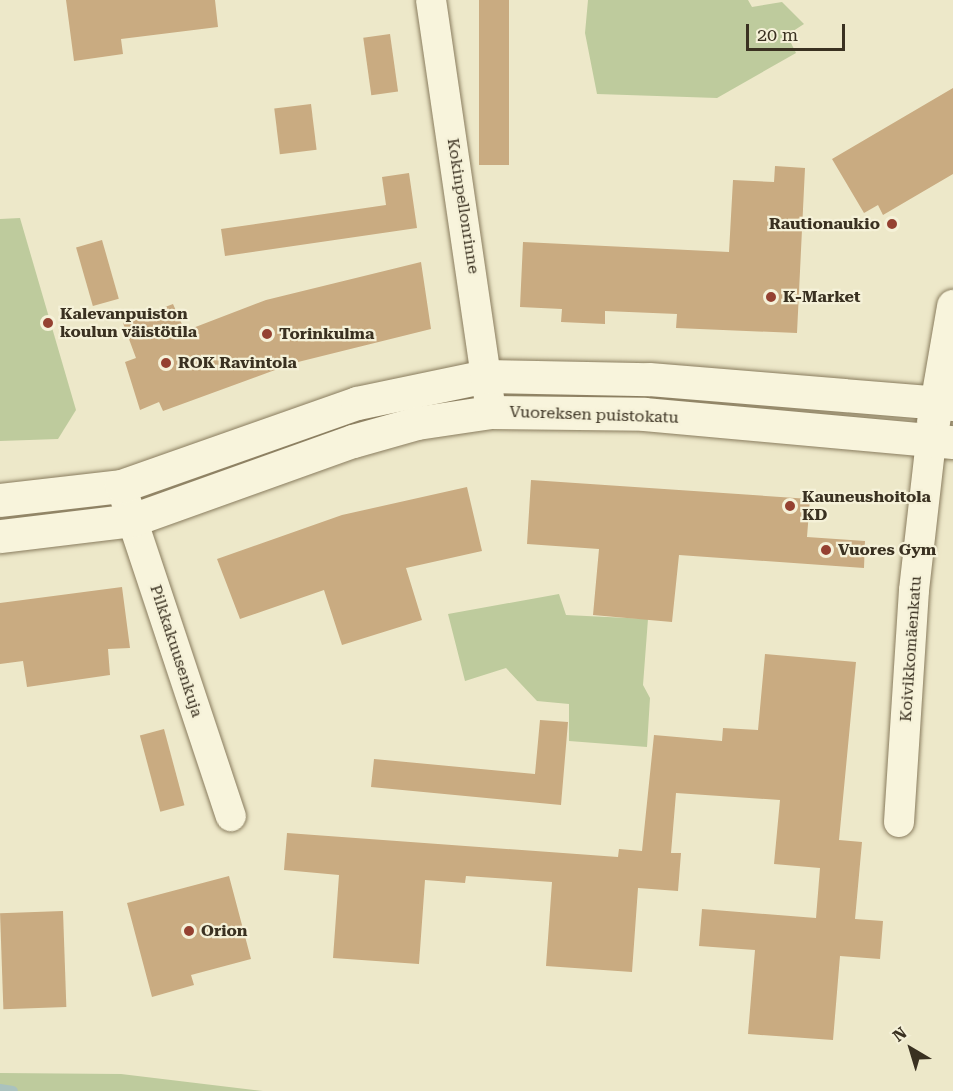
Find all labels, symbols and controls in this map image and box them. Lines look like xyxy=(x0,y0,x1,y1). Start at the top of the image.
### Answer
scale bar xyxy=(749,12,848,50)
text: 20 m xyxy=(757,24,798,45)
street label: Kokinpellonrinne xyxy=(443,137,483,275)
place label: Rautionaukio xyxy=(769,214,880,234)
marker: Rautionaukio xyxy=(885,217,899,231)
place label: K-Market xyxy=(783,287,860,307)
marker: K-Market xyxy=(764,290,778,304)
place label: Kalevanpuiston koulun väistötila xyxy=(60,304,197,342)
marker: Kalevanpuiston koulun väistötila xyxy=(41,316,55,330)
place label: Torinkulma xyxy=(279,324,374,344)
marker: Torinkulma xyxy=(260,327,274,341)
place label: ROK Ravintola xyxy=(178,353,297,373)
marker: ROK Ravintola xyxy=(159,356,173,370)
street label: Vuoreksen puistokatu xyxy=(509,402,679,428)
place label: Kauneushoitola KD xyxy=(802,487,931,525)
marker: Kauneushoitola KD xyxy=(783,499,797,513)
place label: Vuores Gym xyxy=(838,540,936,560)
marker: Vuores Gym xyxy=(819,543,833,557)
street label: Koivikkomäenkatu xyxy=(896,576,926,722)
street label: Pilkkakuusenkuja xyxy=(146,582,206,720)
place label: Orion xyxy=(201,921,248,941)
marker: Orion xyxy=(182,924,196,938)
north arrow xyxy=(881,1019,941,1079)
text: N xyxy=(889,1023,910,1046)

